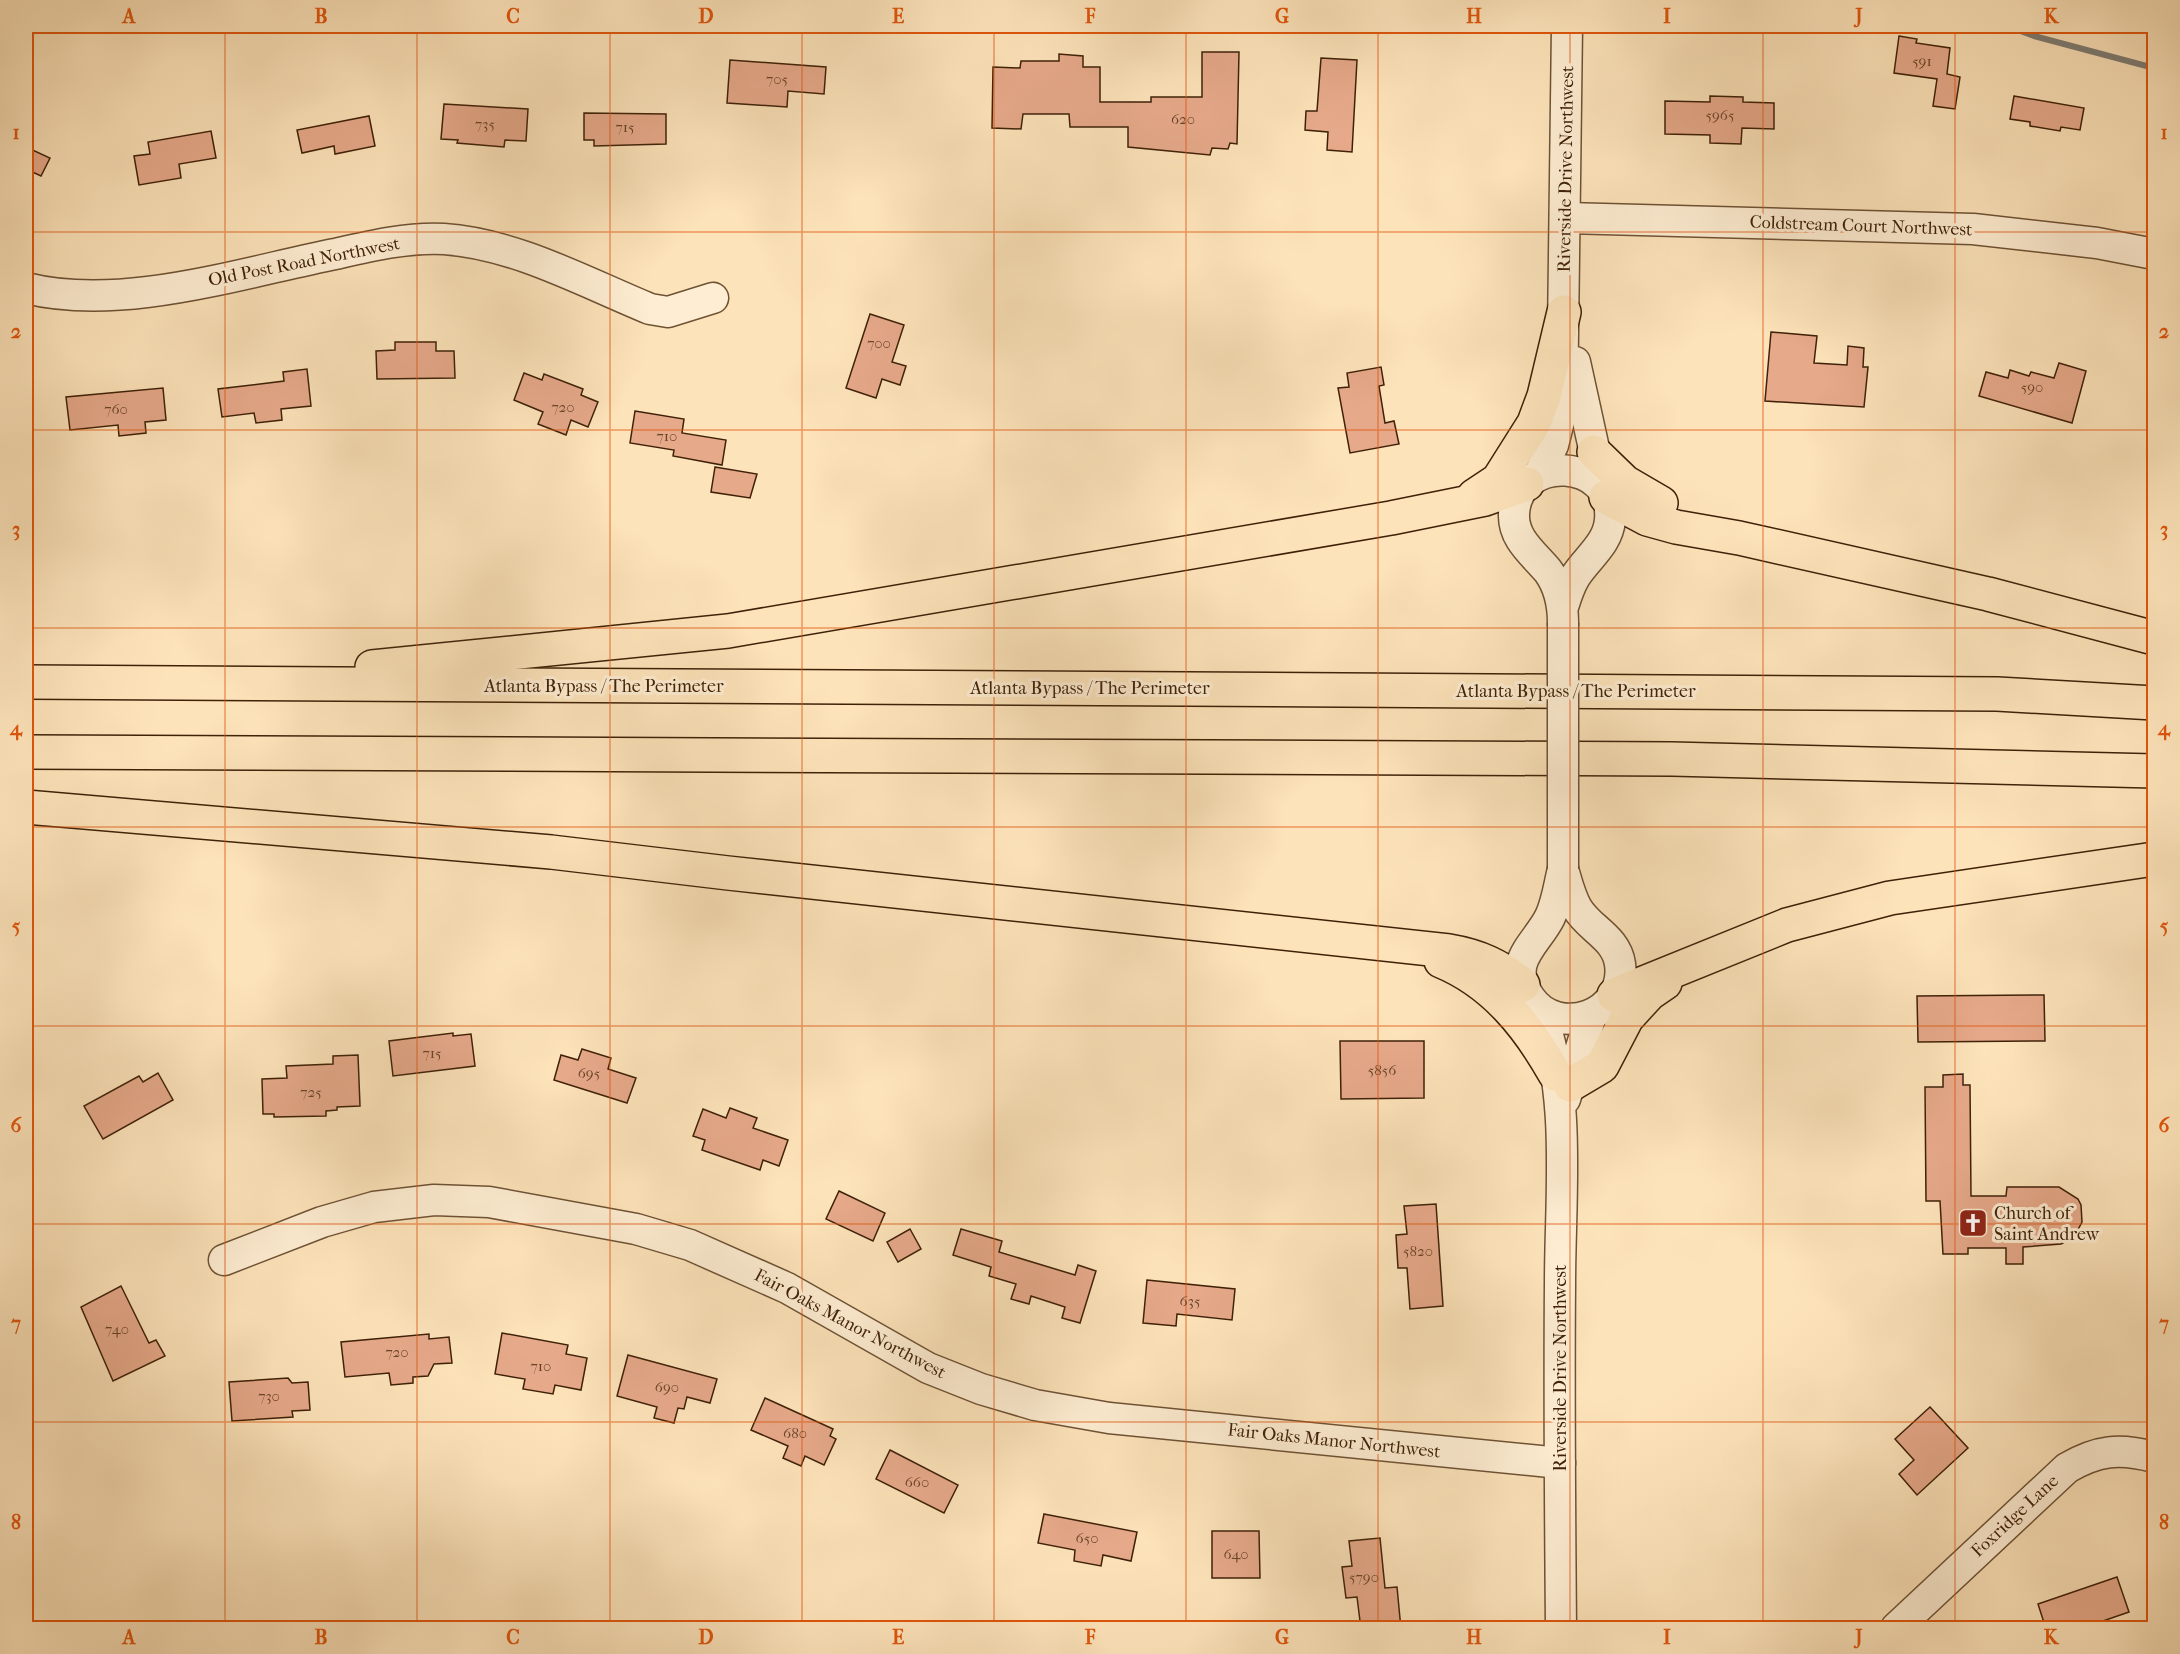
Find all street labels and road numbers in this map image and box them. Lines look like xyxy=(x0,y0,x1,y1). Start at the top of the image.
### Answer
street label: Riverside Drive Northwest xyxy=(1554,65,1578,273)
street label: Coldstream Court Northwest xyxy=(1749,212,1973,240)
street label: Old Post Road Northwest xyxy=(207,233,402,291)
street label: Atlanta Bypass / The Perimeter xyxy=(483,676,724,697)
street label: Atlanta Bypass / The Perimeter xyxy=(969,678,1210,699)
street label: Atlanta Bypass / The Perimeter xyxy=(1455,681,1696,702)
street label: Riverside Drive Northwest xyxy=(1550,1264,1571,1471)
street label: Fair Oaks Manor Northwest xyxy=(751,1265,950,1384)
street label: Fair Oaks Manor Northwest xyxy=(1227,1419,1442,1463)
street label: Foxridge Lane xyxy=(1967,1470,2063,1562)

